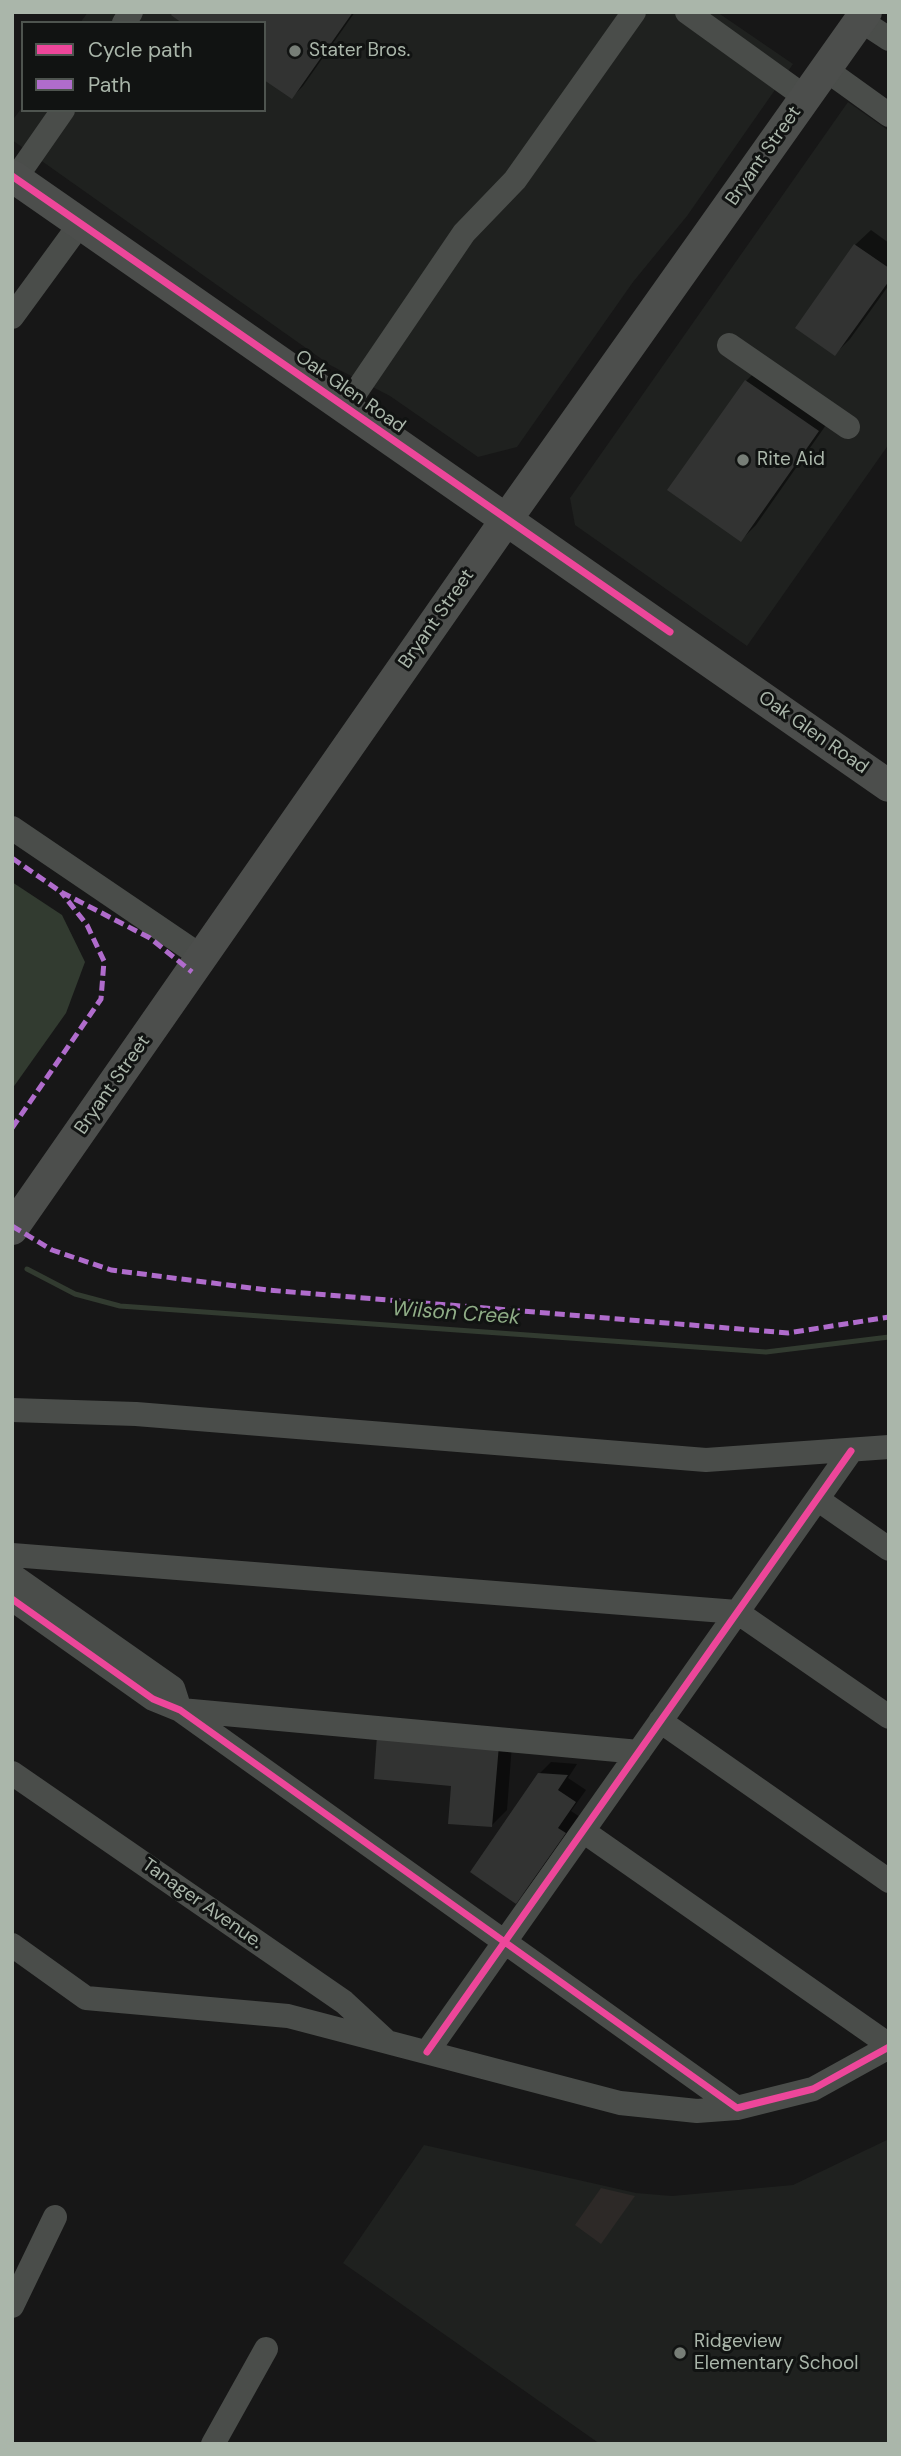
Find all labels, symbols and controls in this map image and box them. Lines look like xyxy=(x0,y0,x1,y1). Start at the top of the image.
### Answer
legend xyxy=(21,21,266,112)
text: Cycle path xyxy=(88,36,193,64)
place label: Stater Bros. xyxy=(309,40,410,62)
marker: Stater Bros. xyxy=(287,43,303,59)
text: Path xyxy=(88,71,131,99)
street label: Bryant Street xyxy=(721,102,807,210)
street label: Oak Glen Road xyxy=(291,346,409,438)
place label: Rite Aid xyxy=(757,449,825,471)
marker: Rite Aid xyxy=(735,452,751,468)
street label: Bryant Street xyxy=(394,565,480,673)
street label: Oak Glen Road xyxy=(754,687,872,779)
street label: Bryant Street xyxy=(70,1031,156,1139)
water label: Wilson Creek xyxy=(391,1297,521,1331)
street label: Tanager Avenue. xyxy=(137,1854,267,1954)
place label: Ridgeview Elementary School xyxy=(694,2331,858,2375)
marker: Ridgeview Elementary School xyxy=(672,2345,688,2361)

